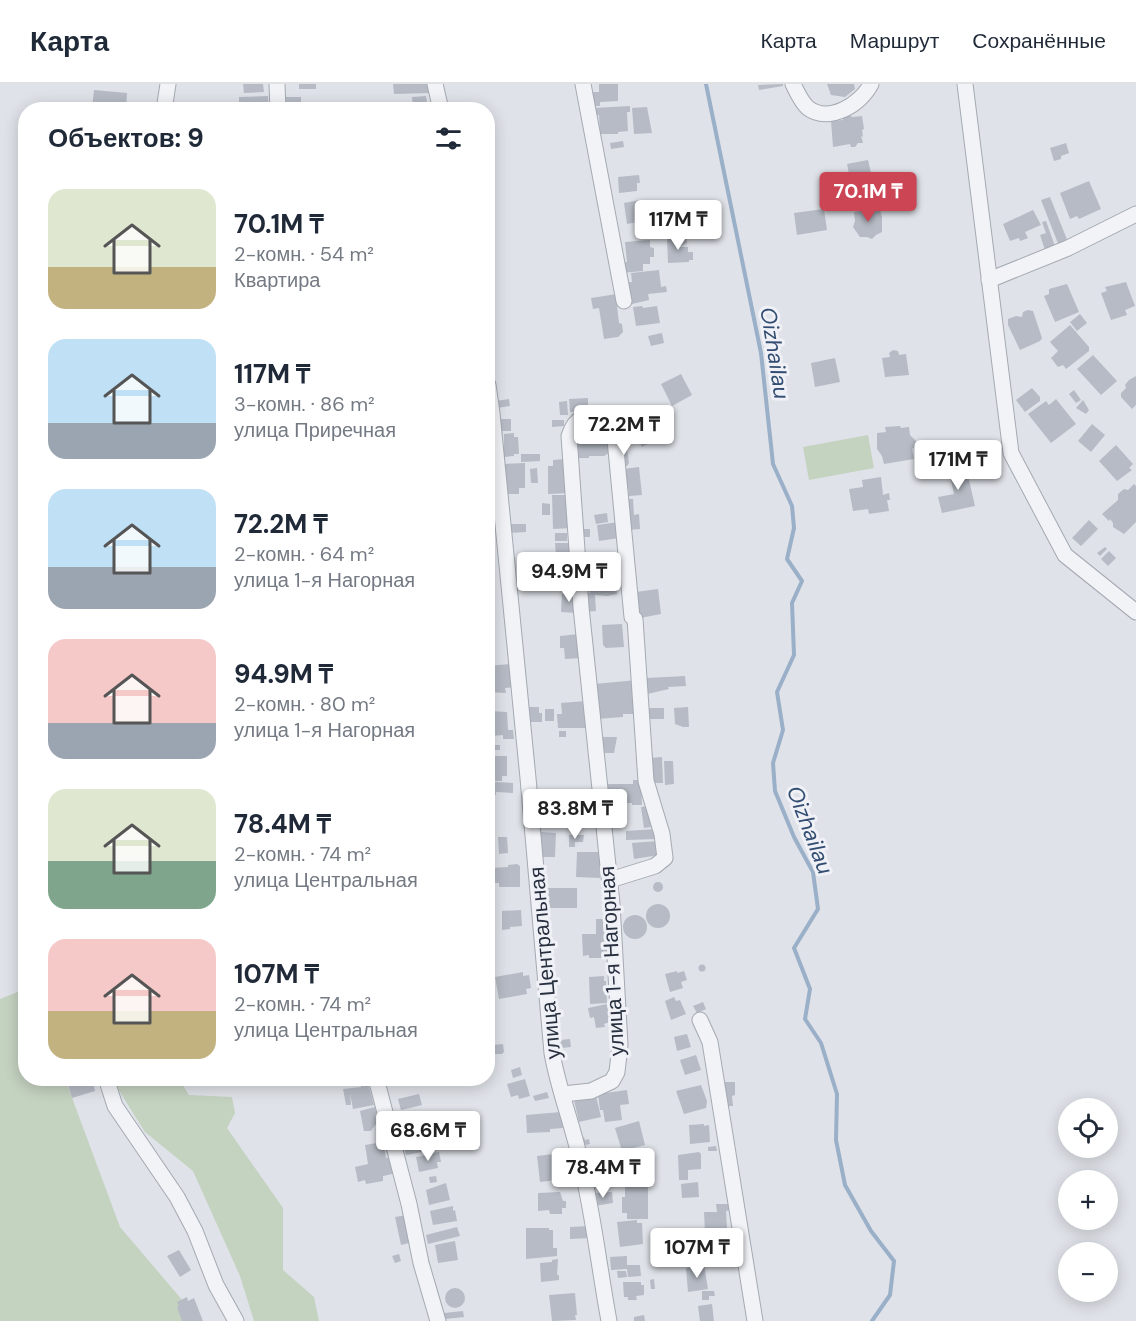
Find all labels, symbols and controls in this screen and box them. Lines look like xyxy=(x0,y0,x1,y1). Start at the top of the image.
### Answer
text: Карта xyxy=(30,23,109,60)
text: Карта xyxy=(761,27,817,55)
text: Маршрут xyxy=(850,27,939,55)
text: Сохранённые xyxy=(972,27,1106,55)
text: Объектов: 9 xyxy=(48,121,204,155)
icon: filters xyxy=(432,122,465,155)
pin: 70.1M ₸ xyxy=(813,172,923,223)
text: 70.1M ₸ xyxy=(834,178,902,204)
pin: 117M ₸ xyxy=(629,200,727,251)
text: 117M ₸ xyxy=(649,206,707,232)
text: 70.1M ₸ xyxy=(234,207,324,241)
icon: home xyxy=(96,213,168,285)
text: 2-комн. · 54 m² xyxy=(234,241,374,267)
text: Квартира xyxy=(234,267,320,293)
water label: Oizhailau xyxy=(753,305,797,401)
text: 117M ₸ xyxy=(234,357,310,391)
icon: home xyxy=(96,363,168,435)
text: 3-комн. · 86 m² xyxy=(234,391,375,417)
pin: 72.2M ₸ xyxy=(569,405,679,456)
text: 72.2M ₸ xyxy=(588,411,660,437)
text: улица Приречная xyxy=(234,417,396,443)
pin: 171M ₸ xyxy=(909,440,1007,491)
text: 171M ₸ xyxy=(928,446,988,472)
text: 72.2M ₸ xyxy=(234,507,328,541)
icon: home xyxy=(96,513,168,585)
text: 2-комн. · 64 m² xyxy=(234,541,374,567)
pin: 94.9M ₸ xyxy=(514,552,624,603)
text: 94.9M ₸ xyxy=(531,558,607,584)
text: улица 1-я Нагорная xyxy=(234,567,415,593)
text: 94.9M ₸ xyxy=(234,657,333,691)
icon: home xyxy=(96,663,168,735)
text: 2-комн. · 80 m² xyxy=(234,691,375,717)
text: улица 1-я Нагорная xyxy=(234,717,415,743)
water label: Oizhailau xyxy=(780,782,840,879)
pin: 83.8M ₸ xyxy=(520,789,630,840)
text: 83.8M ₸ xyxy=(537,795,613,821)
text: 78.4M ₸ xyxy=(234,807,331,841)
icon: home xyxy=(96,813,168,885)
text: 2-комн. · 74 m² xyxy=(234,841,371,867)
street label: улица 1-я Нагорная xyxy=(593,865,631,1057)
street label: улица Центральная xyxy=(523,866,567,1060)
text: улица Центральная xyxy=(234,867,418,893)
text: 107M ₸ xyxy=(234,957,319,991)
icon: home xyxy=(96,963,168,1035)
text: 2-комн. · 74 m² xyxy=(234,991,371,1017)
text: улица Центральная xyxy=(234,1017,418,1043)
map controls xyxy=(1058,1098,1118,1302)
button: locate xyxy=(1058,1098,1118,1158)
pin: 68.6M ₸ xyxy=(373,1111,483,1162)
text: 68.6M ₸ xyxy=(390,1117,466,1143)
pin: 78.4M ₸ xyxy=(548,1148,658,1199)
text: 78.4M ₸ xyxy=(566,1154,640,1180)
button: + xyxy=(1058,1170,1118,1230)
pin: 107M ₸ xyxy=(648,1228,746,1279)
text: 107M ₸ xyxy=(664,1234,730,1260)
button: − xyxy=(1058,1242,1118,1302)

